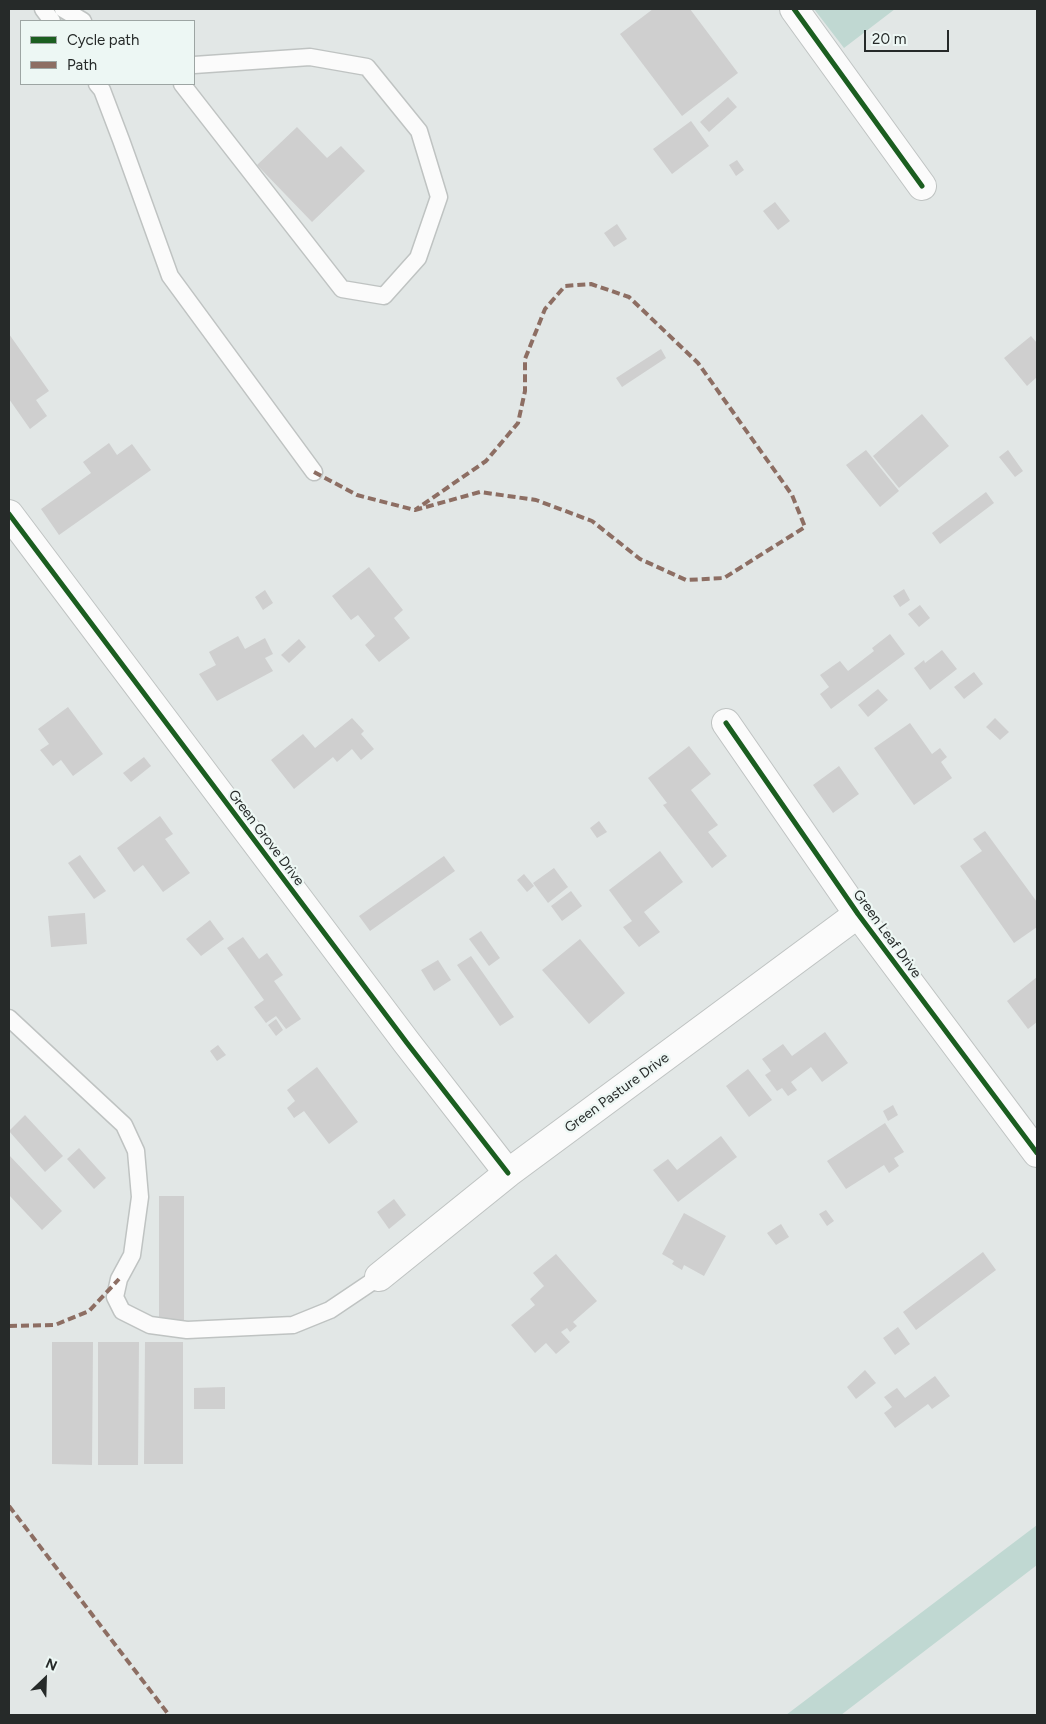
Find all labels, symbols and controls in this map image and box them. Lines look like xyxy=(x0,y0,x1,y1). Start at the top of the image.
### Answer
legend xyxy=(20,20,195,85)
scale bar xyxy=(866,20,951,52)
text: 20 m xyxy=(872,30,906,48)
text: Cycle path xyxy=(67,31,139,49)
text: Path xyxy=(67,56,97,74)
street label: Green Grove Drive xyxy=(224,787,308,889)
street label: Green Leaf Drive xyxy=(849,887,925,981)
street label: Green Pasture Drive xyxy=(562,1050,672,1136)
north arrow xyxy=(20,1654,70,1704)
text: N xyxy=(43,1655,60,1675)

